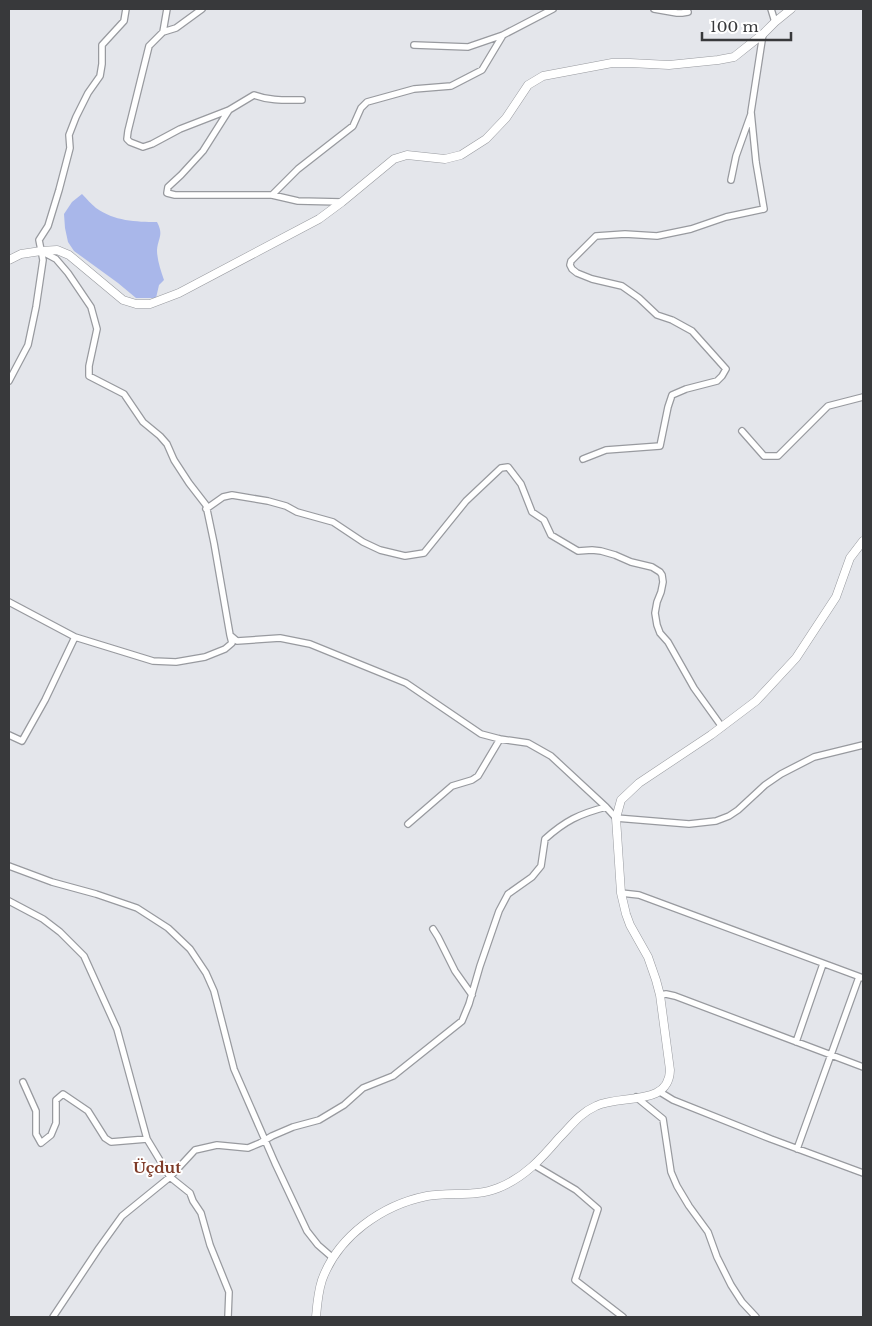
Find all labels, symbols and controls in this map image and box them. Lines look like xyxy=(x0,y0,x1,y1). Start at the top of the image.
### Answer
scale bar xyxy=(702,10,791,42)
text: 100 m xyxy=(710,17,759,36)
district label: Üçdut xyxy=(133,1158,181,1177)

